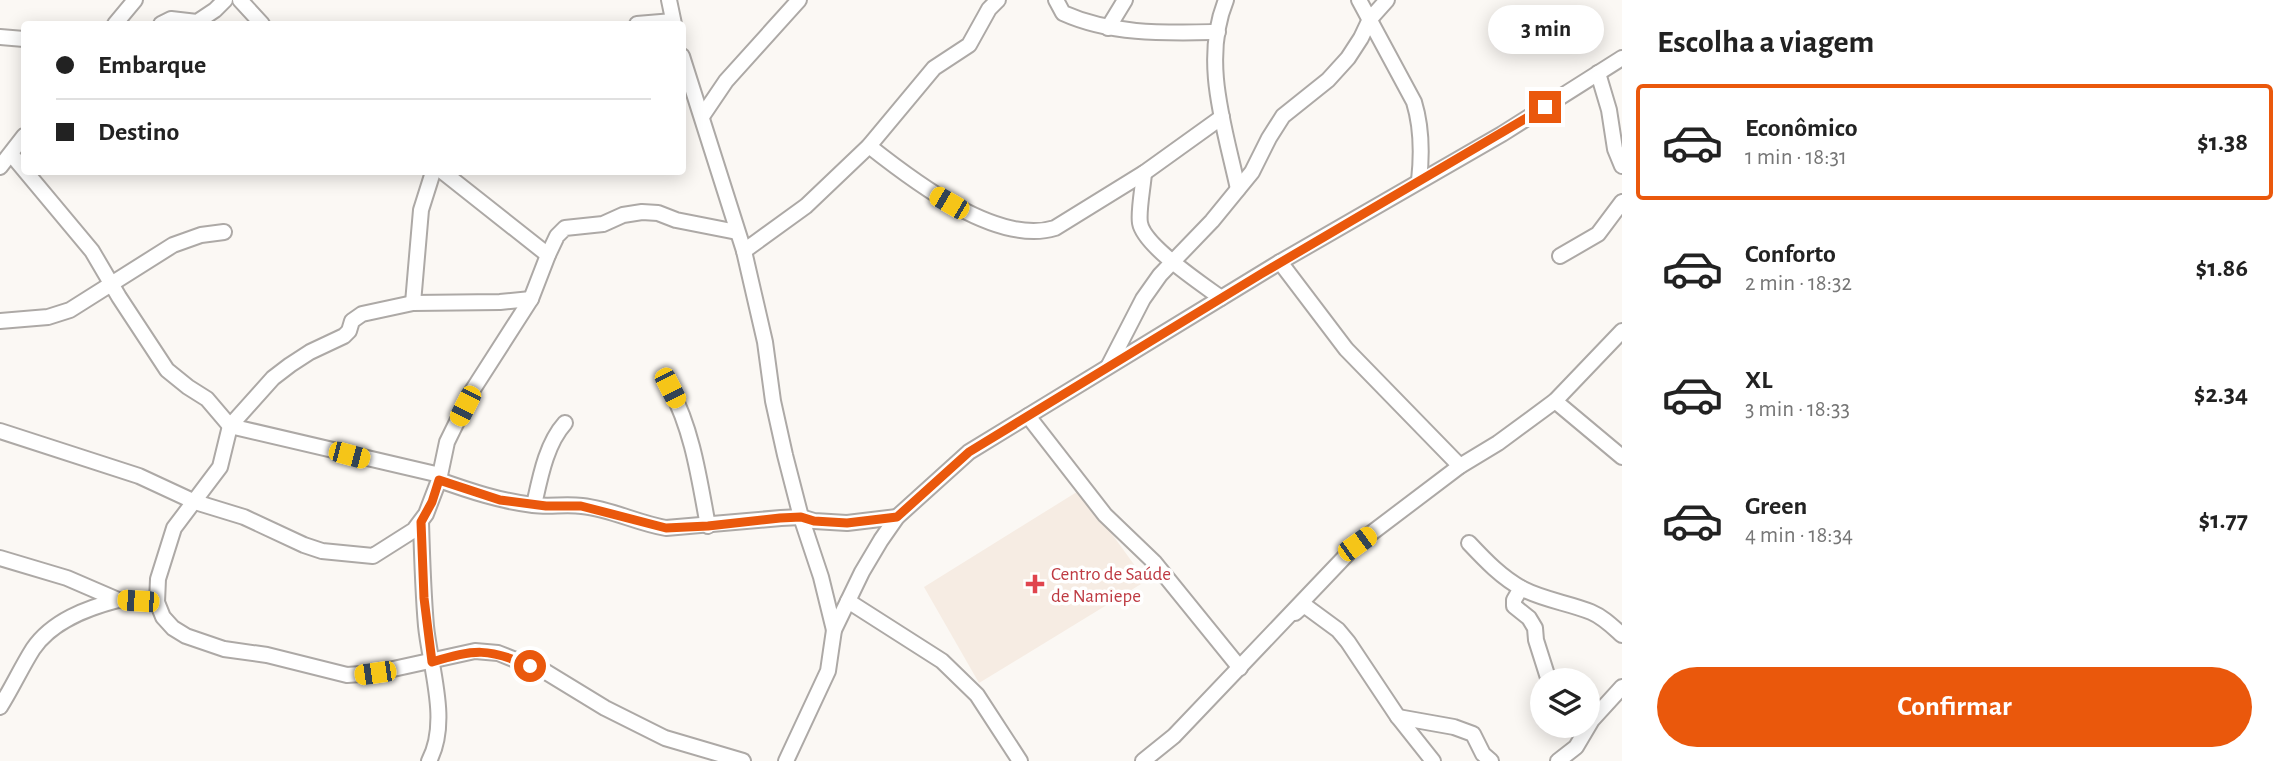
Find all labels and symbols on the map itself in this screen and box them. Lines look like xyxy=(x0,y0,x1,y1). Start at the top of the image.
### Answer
callout: 3 min xyxy=(1487,6,1603,55)
route end xyxy=(1529,91,1561,123)
car xyxy=(926,183,973,223)
car xyxy=(652,365,689,411)
car xyxy=(447,383,484,429)
car xyxy=(326,439,373,471)
car xyxy=(1334,523,1381,565)
place label: Centro de Saúde de Namiepe xyxy=(1051,565,1171,606)
marker: Centro de Saúde de Namiepe xyxy=(1025,574,1045,594)
car xyxy=(117,589,160,613)
route start xyxy=(514,650,546,682)
car xyxy=(353,660,398,686)

